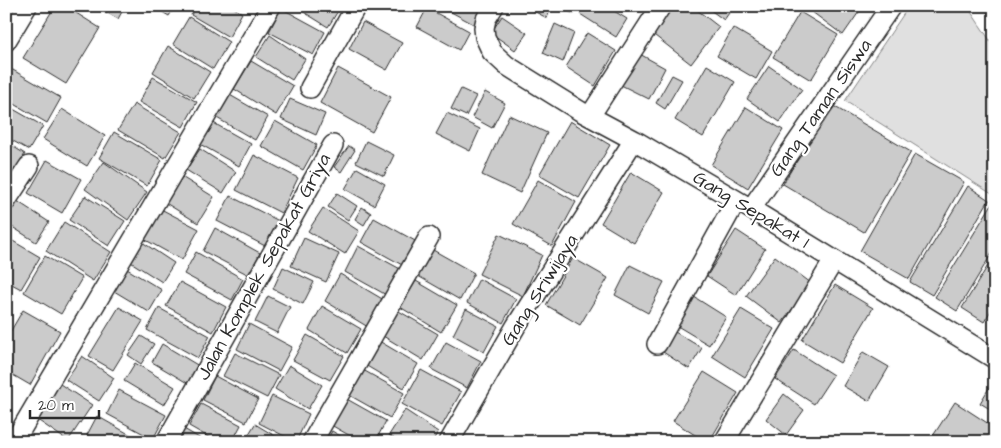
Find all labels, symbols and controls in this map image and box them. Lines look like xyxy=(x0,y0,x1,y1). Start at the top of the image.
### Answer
street label: Gang Taman Siswa xyxy=(763,33,880,183)
street label: Jalan Komplek Sepakat Griya xyxy=(190,148,339,386)
street label: Gang Sepakat 1 xyxy=(687,165,815,257)
street label: Gang Sriwijaya xyxy=(495,229,586,351)
scale bar xyxy=(30,388,99,420)
text: 20 m xyxy=(38,395,74,416)

